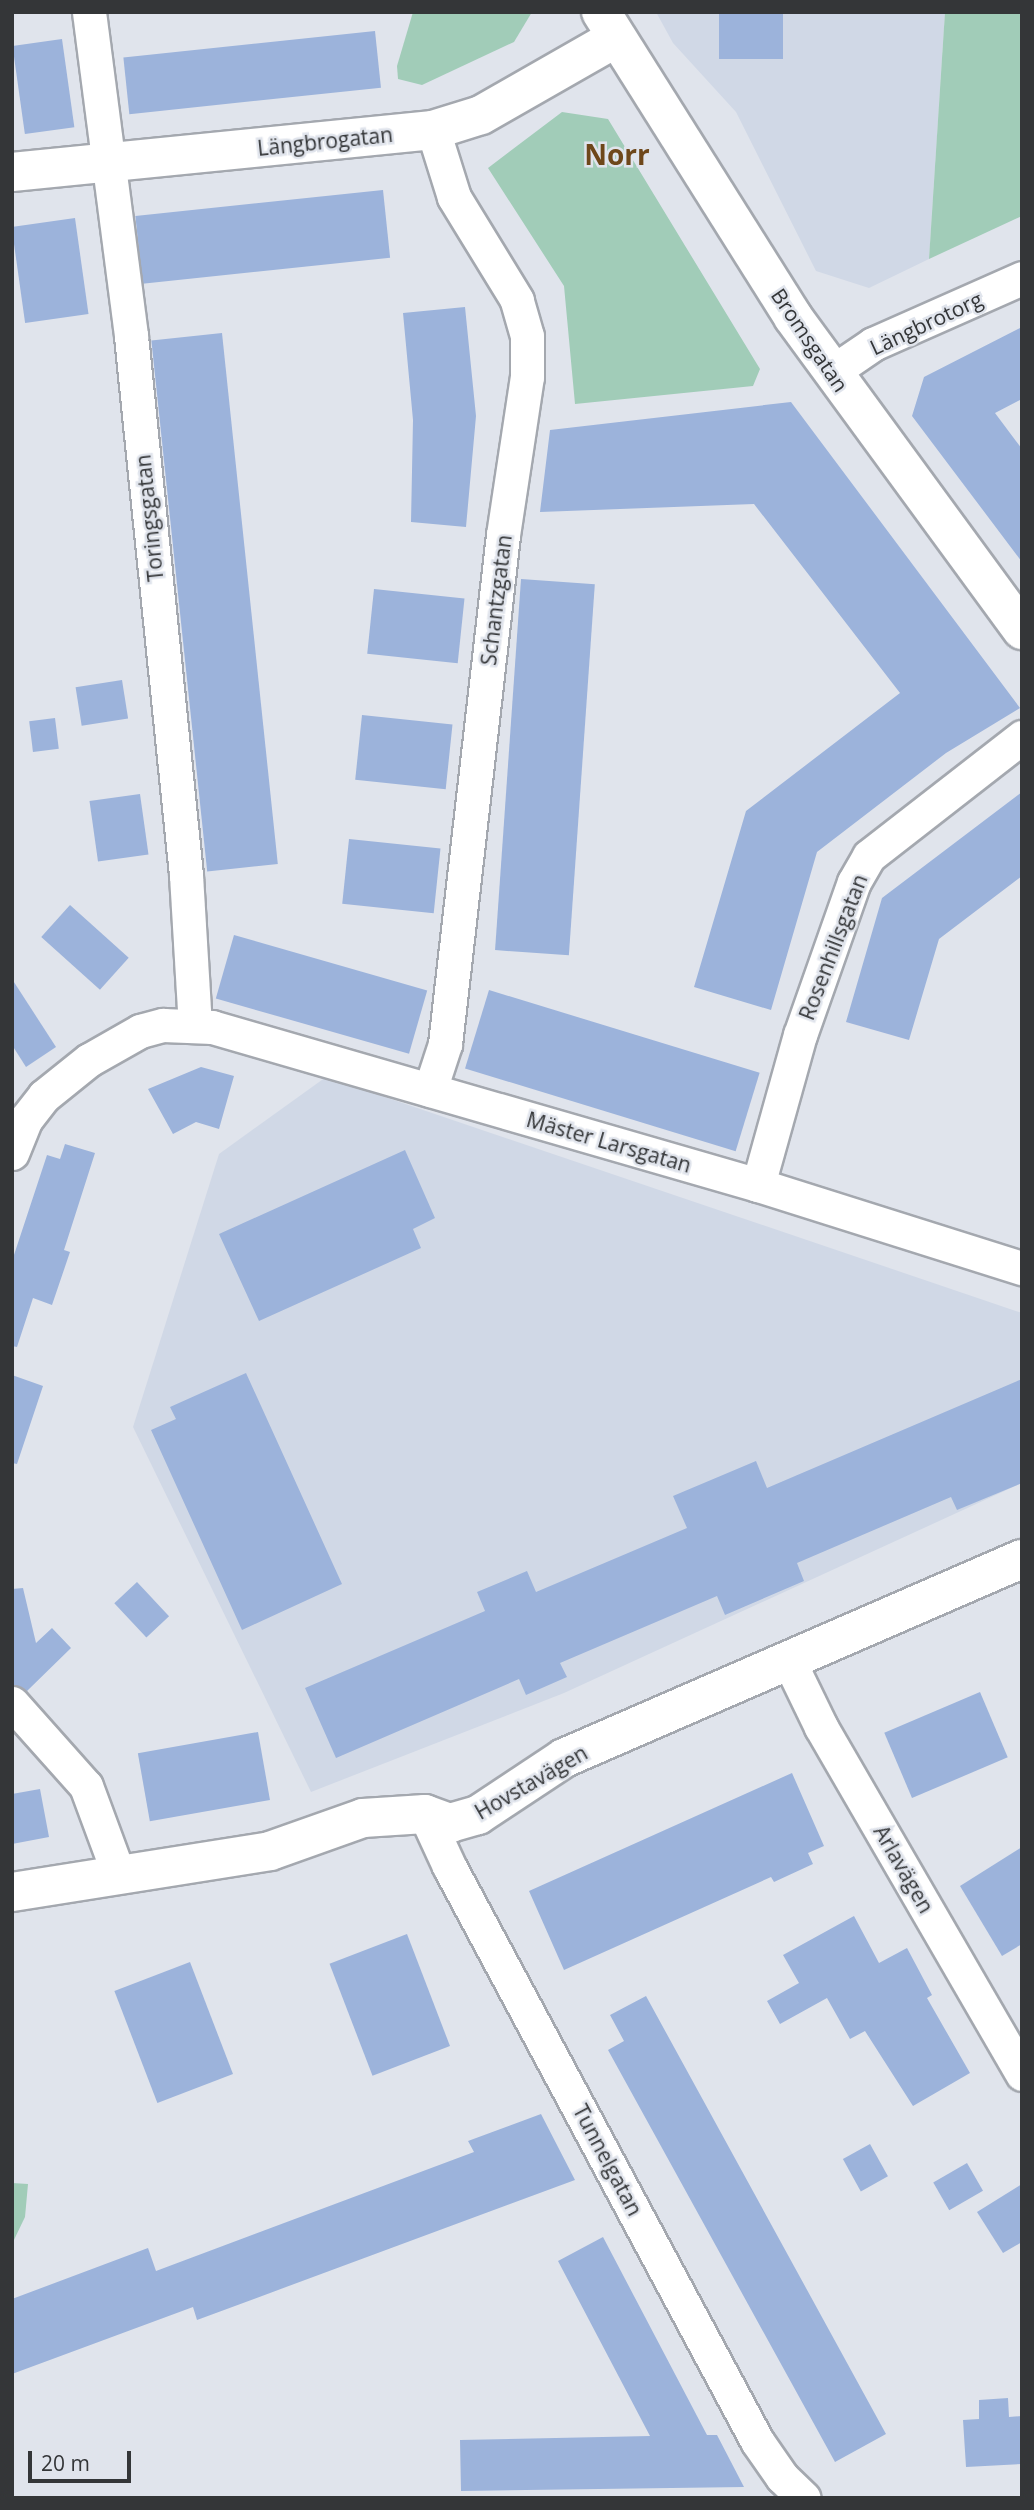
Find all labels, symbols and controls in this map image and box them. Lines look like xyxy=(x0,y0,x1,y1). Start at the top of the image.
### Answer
street label: Längbrogatan xyxy=(256,121,394,161)
district label: Norr xyxy=(584,137,650,171)
street label: Bromsgatan xyxy=(766,283,854,397)
street label: Längbrotorg xyxy=(866,286,986,360)
street label: Toringsgatan xyxy=(130,453,168,583)
street label: Schantzgatan xyxy=(475,533,517,667)
street label: Rosenhillsgatan xyxy=(794,871,872,1023)
street label: Mäster Larsgatan xyxy=(524,1106,694,1178)
street label: Hovstavägen xyxy=(470,1740,592,1824)
street label: Arlavägen xyxy=(869,1821,939,1917)
street label: Tunnelgatan xyxy=(568,2100,648,2220)
scale bar xyxy=(32,2436,135,2480)
text: 20 m xyxy=(41,2449,90,2477)

